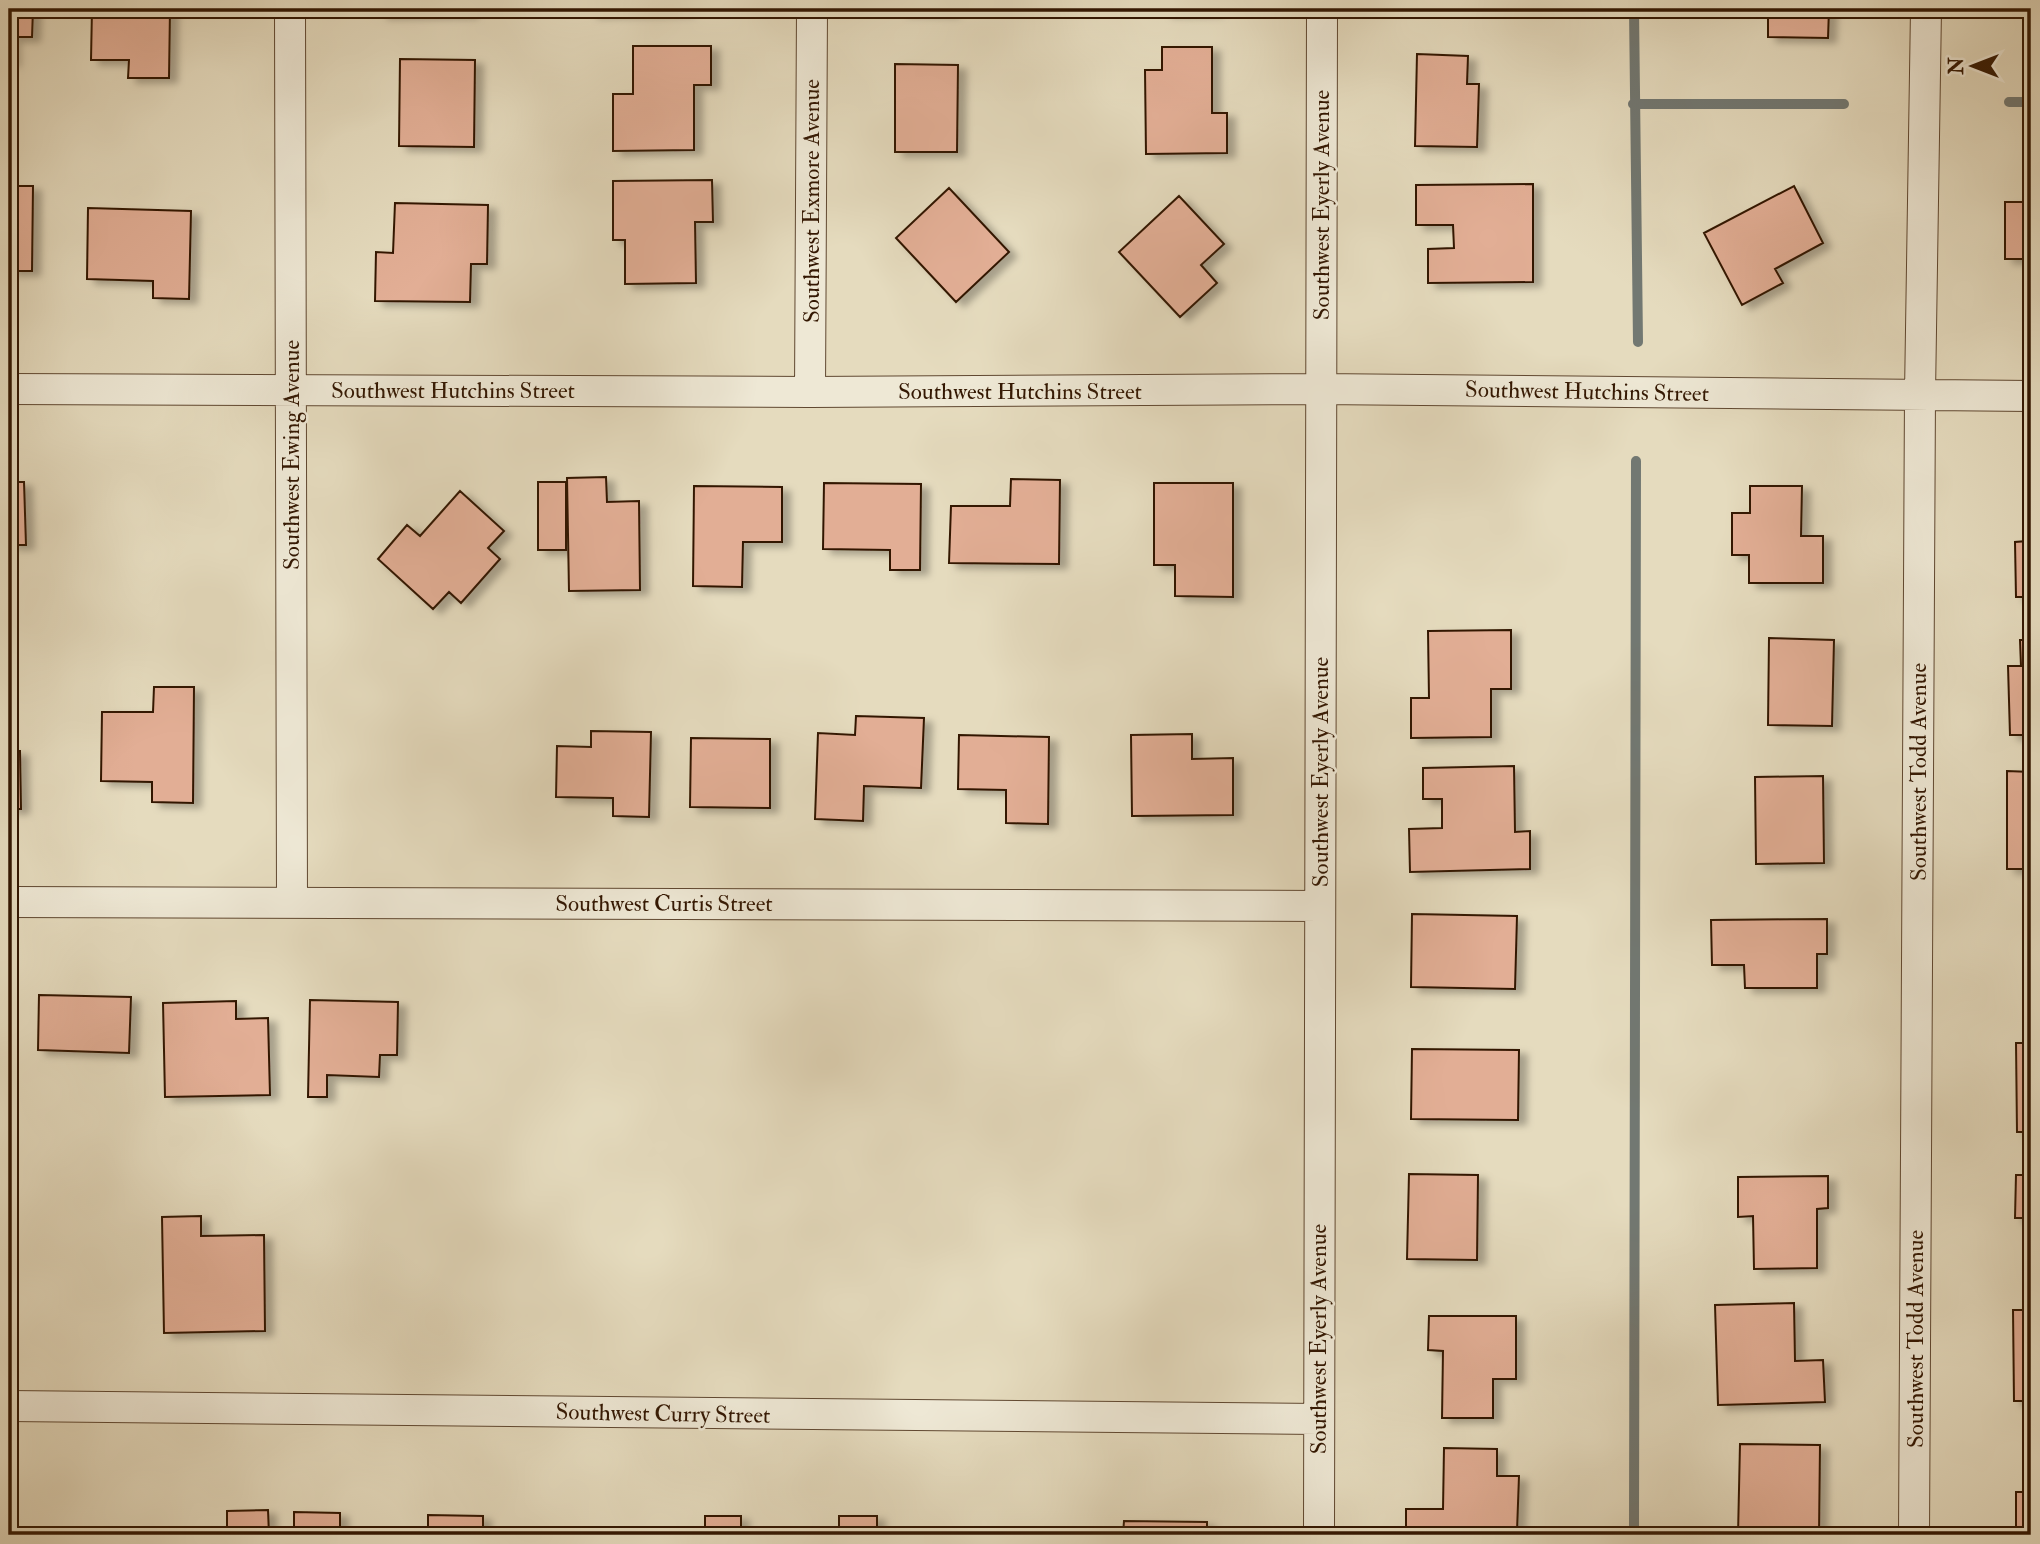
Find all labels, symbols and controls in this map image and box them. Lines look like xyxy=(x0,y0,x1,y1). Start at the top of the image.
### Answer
north arrow xyxy=(1938,32,2008,102)
text: N xyxy=(1945,57,1969,76)
street label: Southwest Exmore Avenue xyxy=(797,79,826,323)
street label: Southwest Eyerly Avenue xyxy=(1307,89,1336,320)
street label: Southwest Ewing Avenue xyxy=(277,340,306,570)
street label: Southwest Hutchins Street xyxy=(1465,375,1709,408)
street label: Southwest Hutchins Street xyxy=(331,376,575,405)
street label: Southwest Hutchins Street xyxy=(898,377,1142,406)
street label: Southwest Eyerly Avenue xyxy=(1306,656,1335,887)
street label: Southwest Todd Avenue xyxy=(1904,663,1933,881)
street label: Southwest Curtis Street xyxy=(555,889,773,918)
street label: Southwest Eyerly Avenue xyxy=(1304,1223,1333,1454)
street label: Southwest Todd Avenue xyxy=(1901,1230,1930,1448)
street label: Southwest Curry Street xyxy=(555,1397,771,1430)

